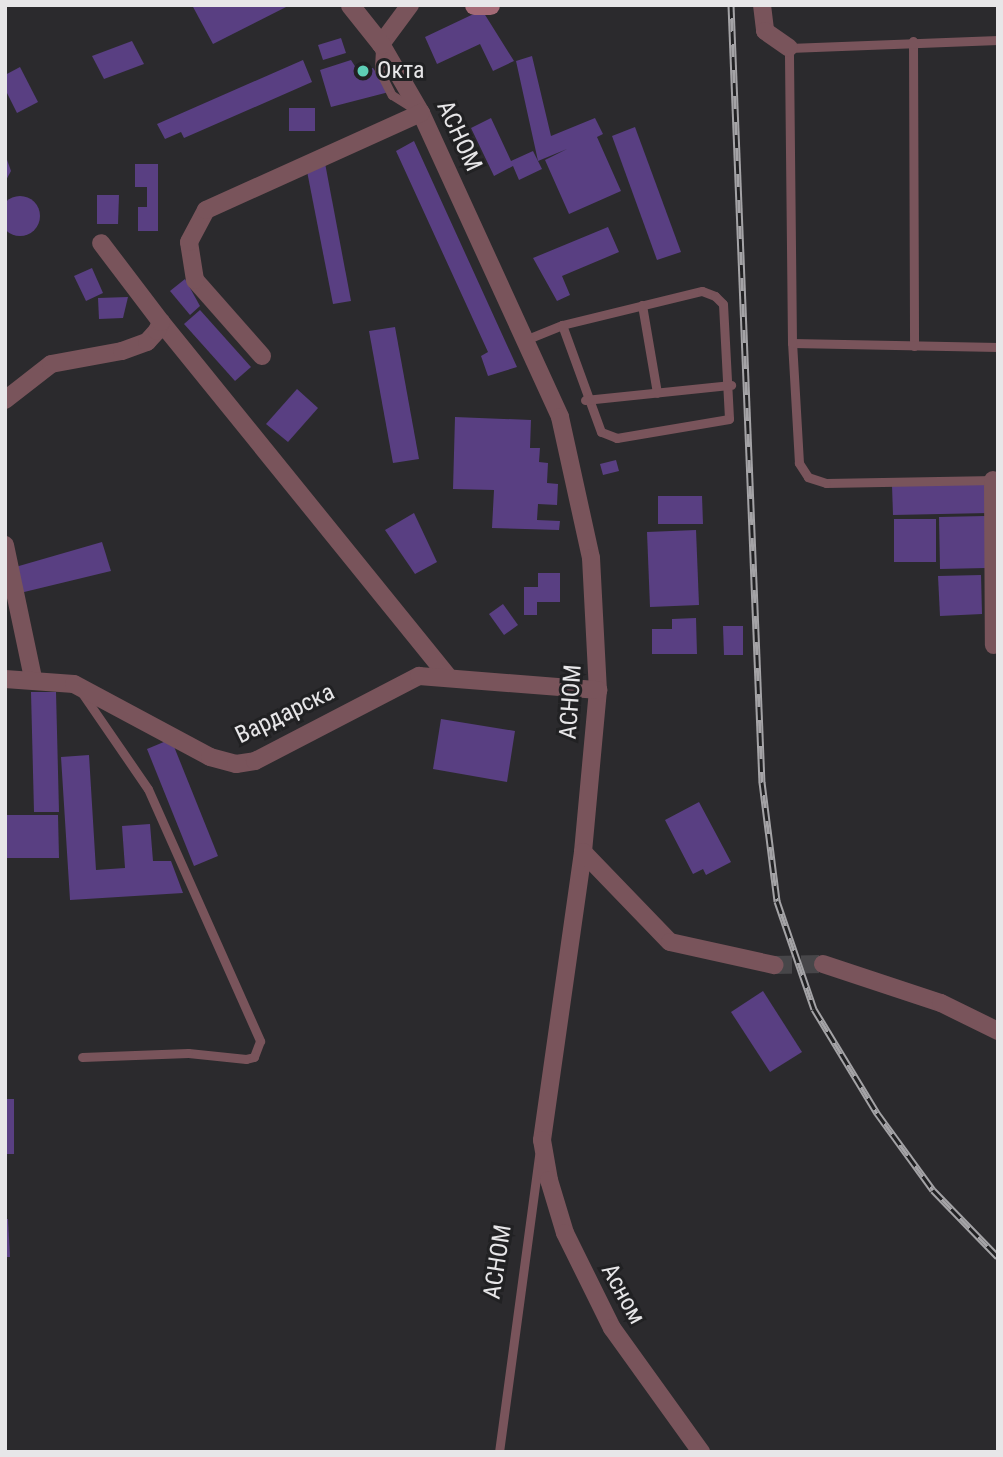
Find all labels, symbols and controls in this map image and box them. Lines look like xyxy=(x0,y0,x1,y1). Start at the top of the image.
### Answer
place label: Окта xyxy=(377,57,424,85)
marker: Окта xyxy=(355,63,371,79)
street label: АСНОМ xyxy=(430,96,488,176)
street label: АСНОМ xyxy=(554,664,588,740)
street label: Вардарска xyxy=(231,678,339,750)
street label: АСНОМ xyxy=(478,1223,518,1301)
street label: Асном xyxy=(595,1259,651,1329)

